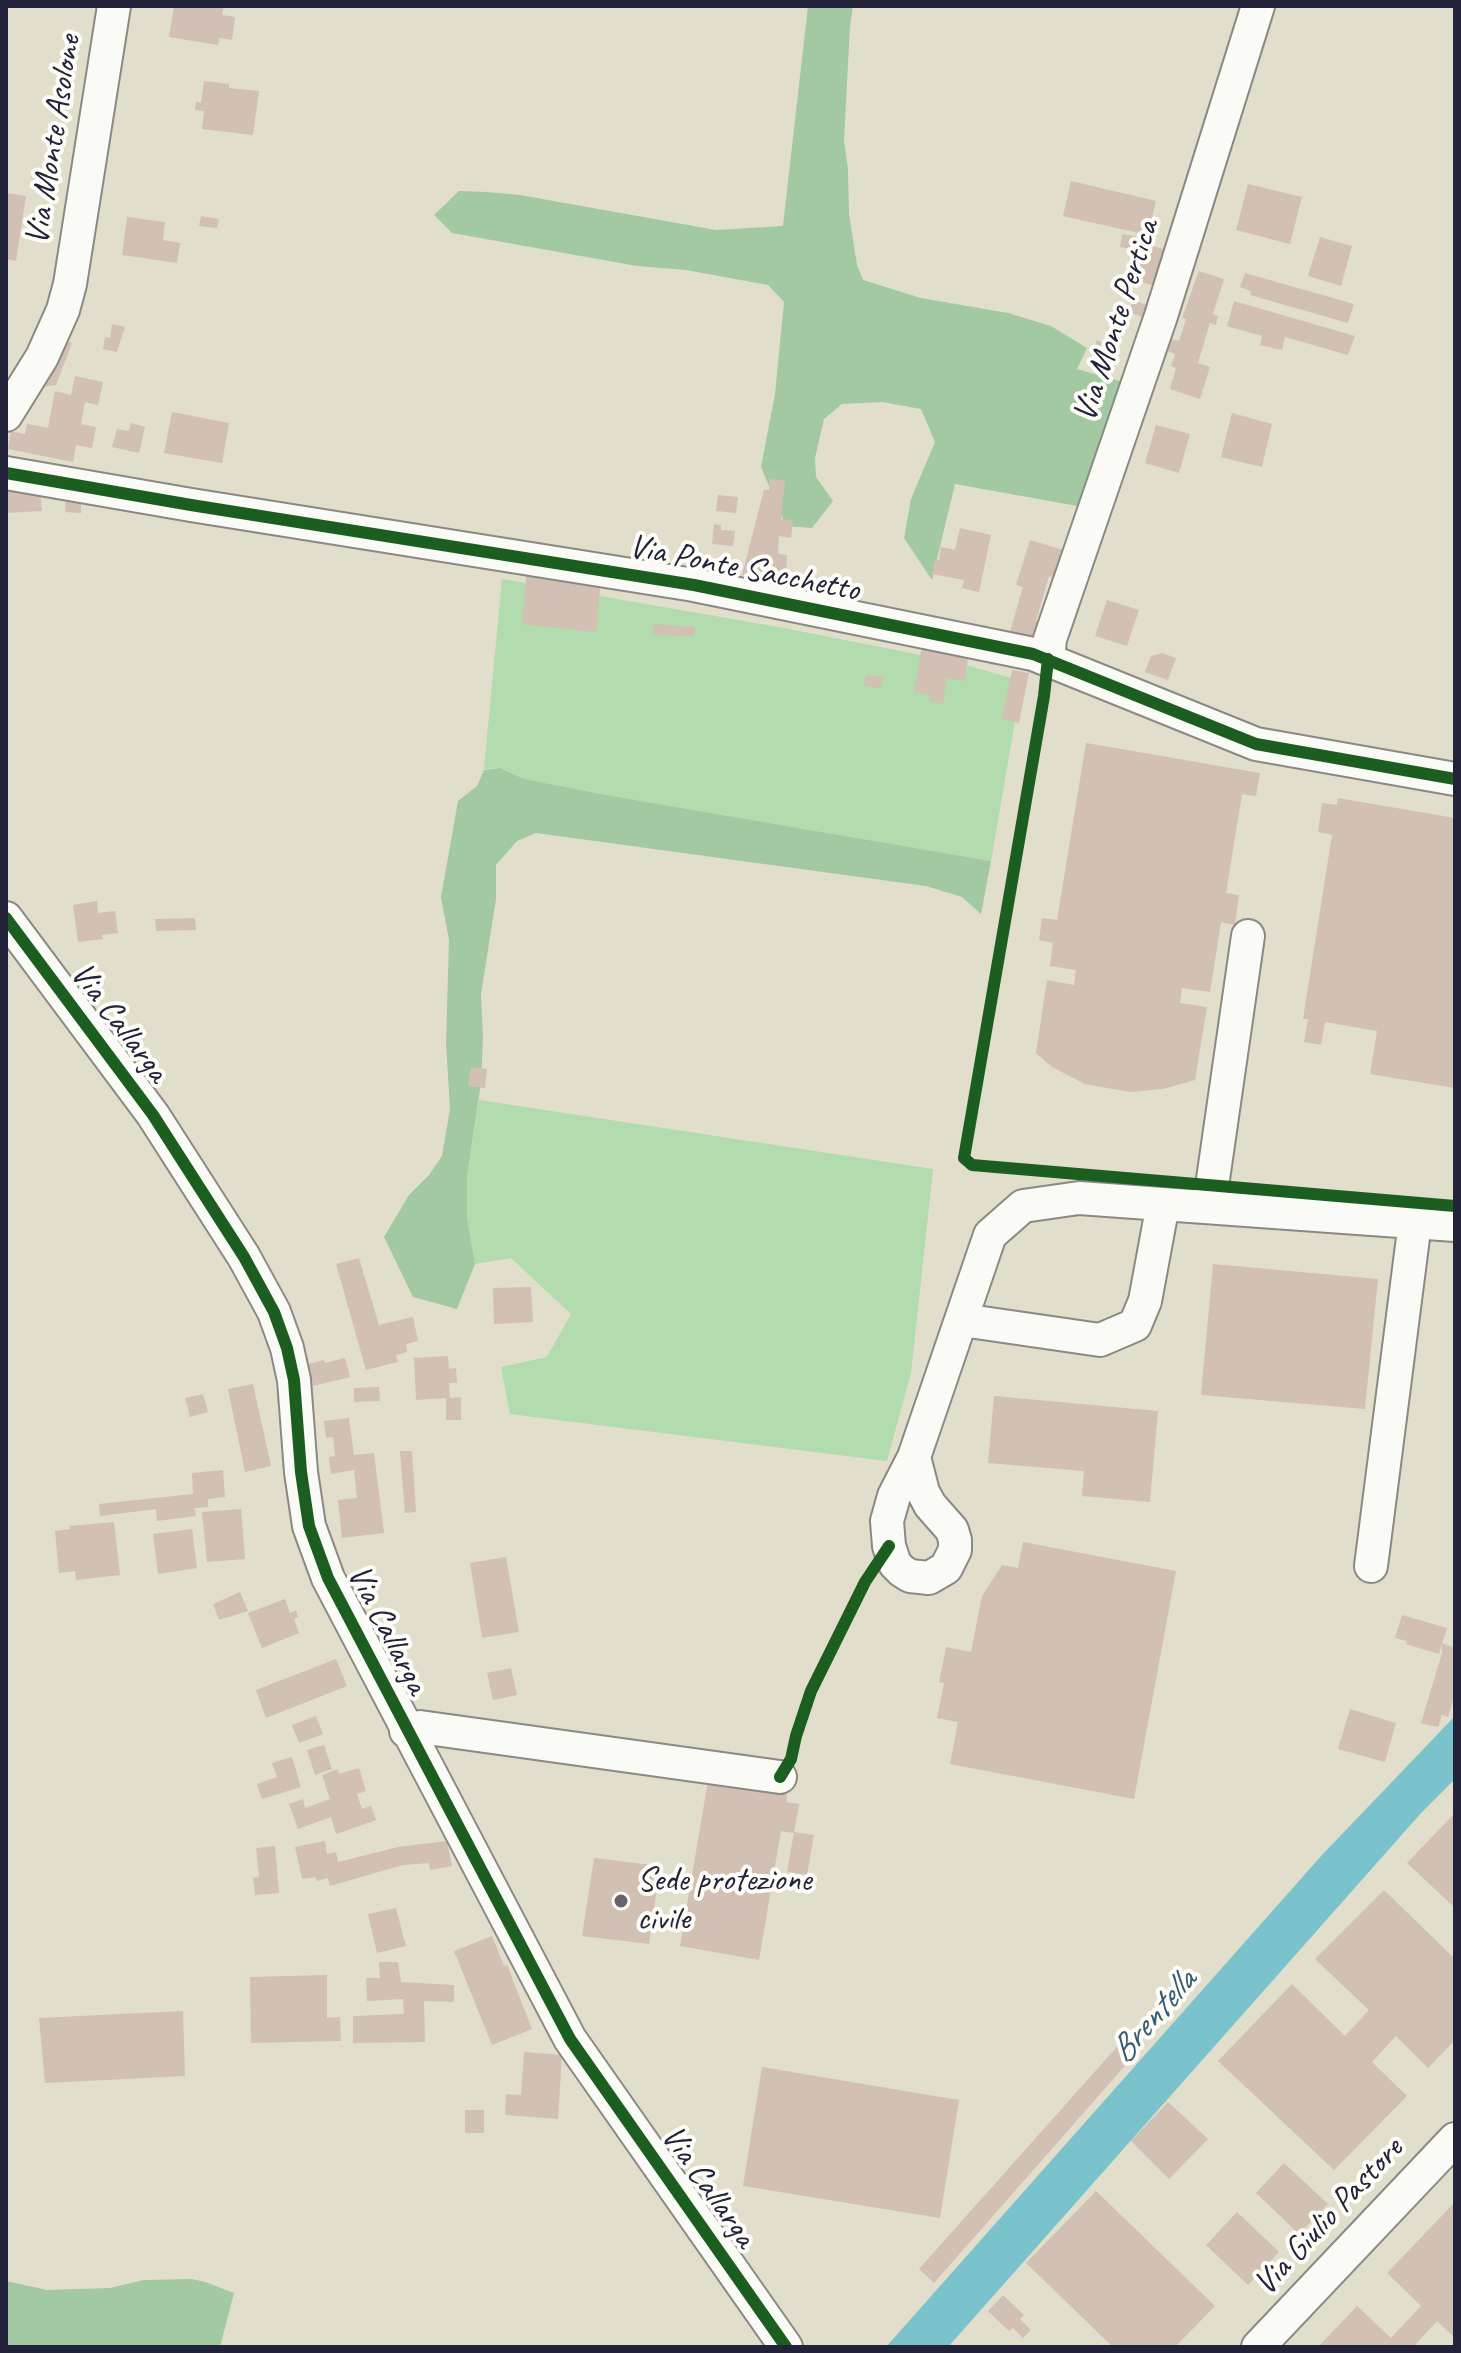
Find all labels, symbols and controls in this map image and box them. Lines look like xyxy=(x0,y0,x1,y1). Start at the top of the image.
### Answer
street label: Via Monte Asolone xyxy=(17,32,91,248)
street label: Via Monte Pertica xyxy=(1065,215,1169,427)
street label: Via Ponte Sacchetto xyxy=(625,527,863,611)
street label: Via Callarga xyxy=(61,955,177,1091)
street label: Via Callarga xyxy=(337,1559,437,1701)
place label: Sede protezione civile xyxy=(637,1861,811,1940)
marker: Sede protezione civile xyxy=(612,1892,630,1910)
water label: Brentella xyxy=(1102,1961,1206,2073)
street label: Via Callarga xyxy=(651,2118,765,2256)
street label: Via Giulio Pastore xyxy=(1246,2130,1412,2304)

